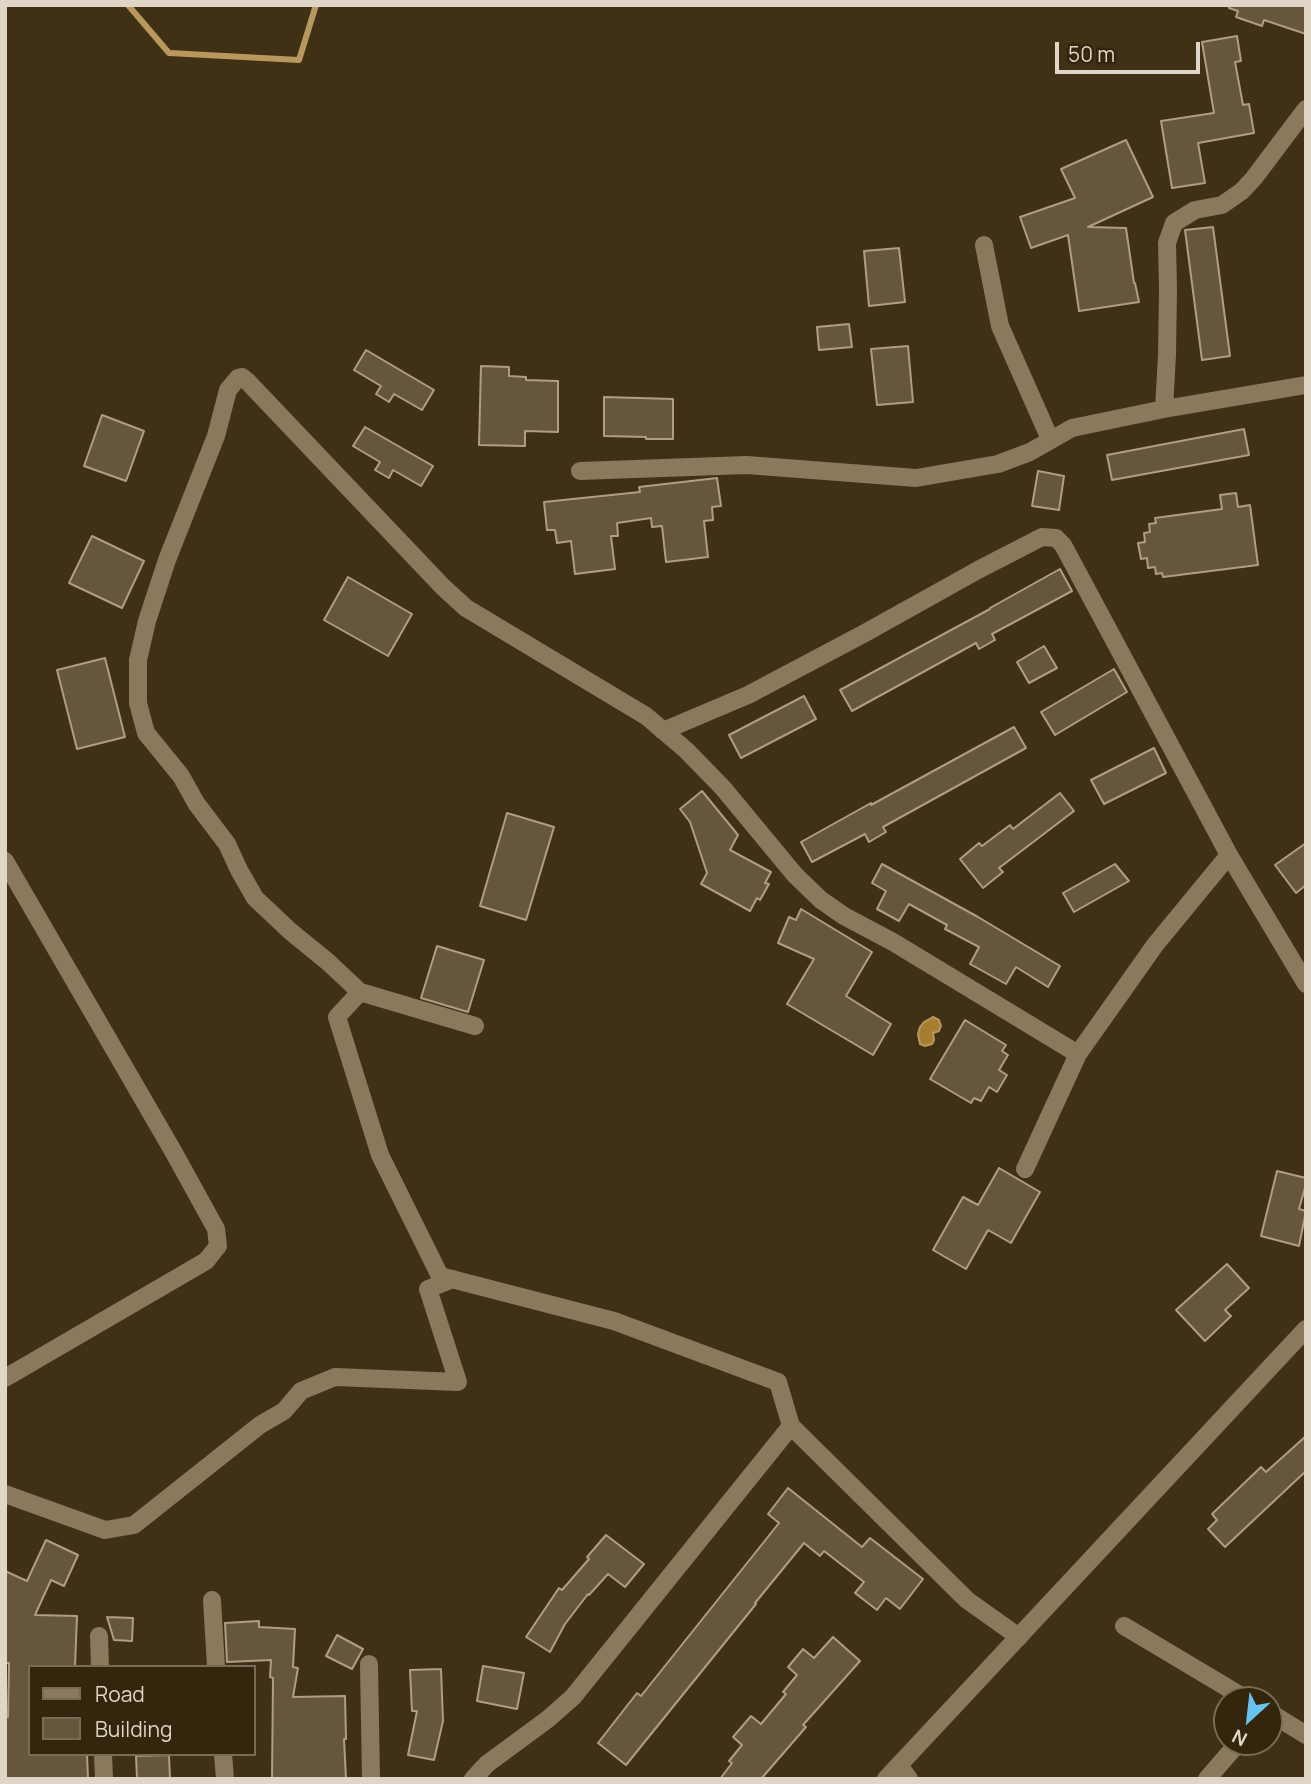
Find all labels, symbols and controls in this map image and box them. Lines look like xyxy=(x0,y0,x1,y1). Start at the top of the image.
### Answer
scale bar xyxy=(1059,28,1204,72)
text: 50 m xyxy=(1068,40,1115,68)
legend xyxy=(28,1665,256,1756)
text: Road xyxy=(95,1680,145,1708)
north arrow xyxy=(1213,1686,1283,1756)
text: Building xyxy=(95,1715,172,1743)
text: N xyxy=(1227,1723,1251,1753)

